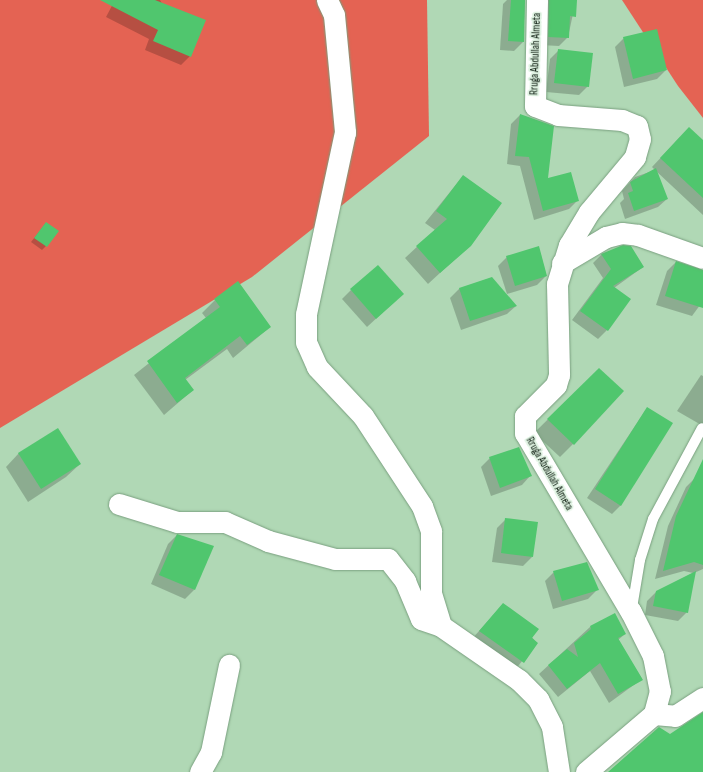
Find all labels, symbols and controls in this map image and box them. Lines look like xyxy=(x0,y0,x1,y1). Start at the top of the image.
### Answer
street label: Rruga Abdullah Almeta xyxy=(528,13,544,95)
street label: Rruga Abdullah Almeta xyxy=(523,435,575,513)

